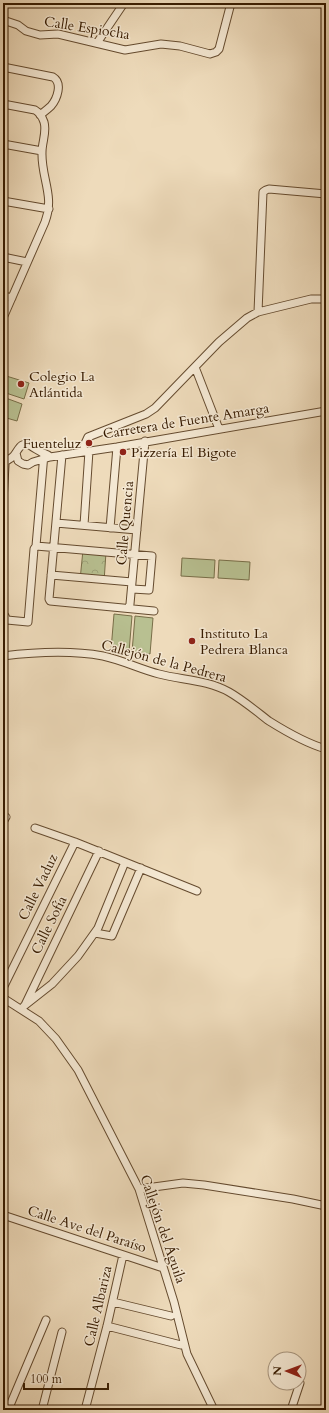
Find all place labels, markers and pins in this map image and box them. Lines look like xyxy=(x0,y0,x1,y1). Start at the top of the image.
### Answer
place label: Colegio La Atlántida xyxy=(29,367,95,402)
marker: Colegio La Atlántida xyxy=(16,379,26,389)
place label: Fuenteluz xyxy=(23,434,82,453)
marker: Fuenteluz xyxy=(84,438,94,448)
place label: Pizzería El Bigote xyxy=(131,443,237,462)
marker: Pizzería El Bigote xyxy=(118,447,128,457)
place label: Instituto La Pedrera Blanca xyxy=(200,624,288,659)
marker: Instituto La Pedrera Blanca xyxy=(187,636,197,646)

